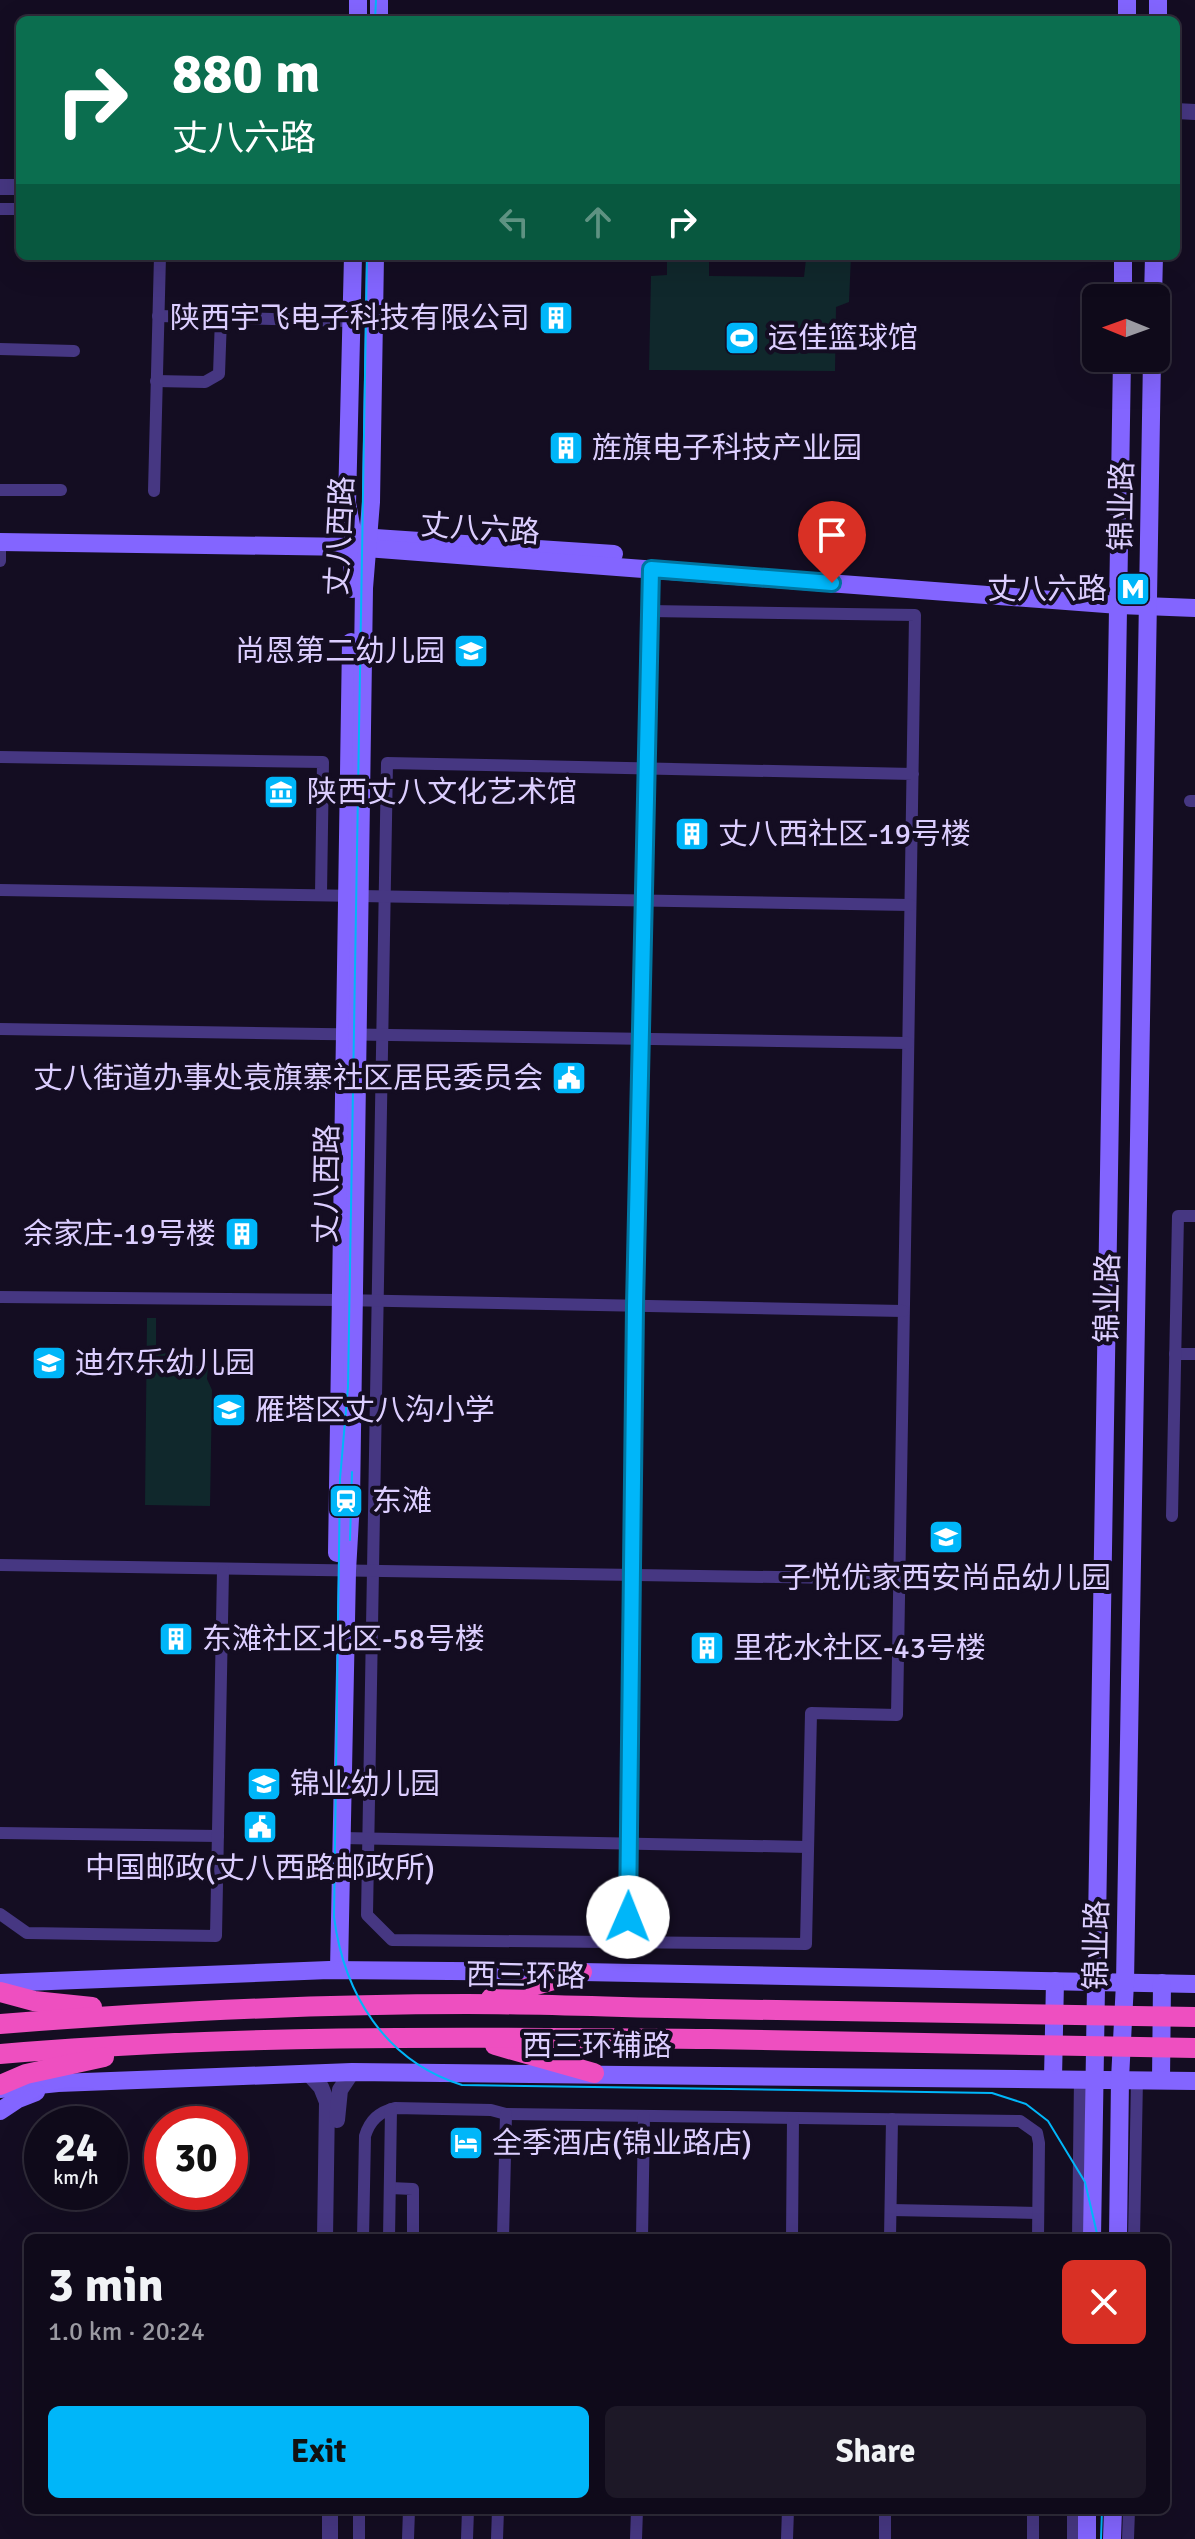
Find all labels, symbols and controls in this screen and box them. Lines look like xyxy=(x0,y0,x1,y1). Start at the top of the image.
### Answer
text: 880 m xyxy=(172,39,320,108)
icon: right xyxy=(40,48,144,152)
text: 丈八六路 xyxy=(172,116,316,161)
icon: left xyxy=(492,200,536,244)
icon: ahead xyxy=(576,200,620,244)
icon: right xyxy=(660,200,704,244)
north arrow xyxy=(1082,284,1170,372)
map controls xyxy=(1082,284,1170,372)
building icon: 陕西宇飞电子科技有限公司 xyxy=(537,299,575,337)
place label: 陕西宇飞电子科技有限公司 xyxy=(170,300,530,337)
sports icon: 运佳篮球馆 xyxy=(723,319,761,357)
place label: 运佳篮球馆 xyxy=(768,320,918,357)
building icon: 旌旗电子科技产业园 xyxy=(547,429,585,467)
place label: 旌旗电子科技产业园 xyxy=(592,430,862,467)
street label: 锦业路 xyxy=(1103,461,1141,551)
street label: 丈八西路 xyxy=(318,475,362,597)
pin xyxy=(798,501,866,583)
street label: 丈八六路 xyxy=(419,506,541,552)
icon: arrive xyxy=(810,513,854,557)
metro station icon: 丈八六路 xyxy=(1114,570,1152,608)
place label: 丈八六路 xyxy=(987,571,1107,608)
school or university icon: 尚恩第二幼儿园 xyxy=(452,632,490,670)
place label: 尚恩第二幼儿园 xyxy=(235,633,445,670)
museum icon: 陕西丈八文化艺术馆 xyxy=(262,773,300,811)
place label: 陕西丈八文化艺术馆 xyxy=(307,774,577,811)
building icon: 丈八西社区-19号楼 xyxy=(673,815,711,853)
place label: 丈八西社区-19号楼 xyxy=(718,816,971,853)
public building icon: 丈八街道办事处袁旗寨社区居民委员会 xyxy=(550,1059,588,1097)
place label: 丈八街道办事处袁旗寨社区居民委员会 xyxy=(33,1060,543,1097)
street label: 丈八西路 xyxy=(307,1124,347,1244)
building icon: 余家庄-19号楼 xyxy=(223,1215,261,1253)
place label: 余家庄-19号楼 xyxy=(23,1216,216,1253)
street label: 锦业路 xyxy=(1089,1253,1127,1343)
school or university icon: 迪尔乐幼儿园 xyxy=(30,1344,68,1382)
place label: 迪尔乐幼儿园 xyxy=(75,1345,255,1382)
school or university icon: 雁塔区丈八沟小学 xyxy=(210,1391,248,1429)
place label: 雁塔区丈八沟小学 xyxy=(255,1392,495,1429)
station icon: 东滩 xyxy=(327,1482,365,1520)
place label: 东滩 xyxy=(372,1483,432,1520)
school or university icon: 子悦优家西安尚品幼儿园 xyxy=(927,1518,965,1556)
place label: 子悦优家西安尚品幼儿园 xyxy=(781,1560,1111,1597)
building icon: 东滩社区北区-58号楼 xyxy=(157,1620,195,1658)
place label: 东滩社区北区-58号楼 xyxy=(202,1621,485,1658)
building icon: 里花水社区-43号楼 xyxy=(688,1629,726,1667)
place label: 里花水社区-43号楼 xyxy=(733,1630,986,1667)
school or university icon: 锦业幼儿园 xyxy=(245,1765,283,1803)
place label: 锦业幼儿园 xyxy=(290,1766,440,1803)
public building icon: 中国邮政(丈八西路邮政所) xyxy=(241,1808,279,1846)
place label: 中国邮政(丈八西路邮政所) xyxy=(85,1850,435,1887)
position arrow xyxy=(586,1875,670,1959)
street label: 锦业路 xyxy=(1078,1900,1116,1990)
street label: 西三环路 xyxy=(466,1956,586,1996)
street label: 西三环辅路 xyxy=(522,2028,672,2065)
speed limit sign: 30 xyxy=(144,2106,248,2210)
text: 24 xyxy=(54,2123,98,2173)
hotel icon: 全季酒店(锦业路店) xyxy=(447,2124,485,2162)
place label: 全季酒店(锦业路店) xyxy=(492,2125,752,2162)
text: km/h xyxy=(53,2165,99,2190)
text: 3 min xyxy=(48,2256,164,2315)
button: close xyxy=(1062,2260,1146,2344)
text: 1.0 km · 20:24 xyxy=(48,2316,205,2348)
button: Exit xyxy=(48,2406,589,2498)
button: Share xyxy=(605,2406,1146,2498)

